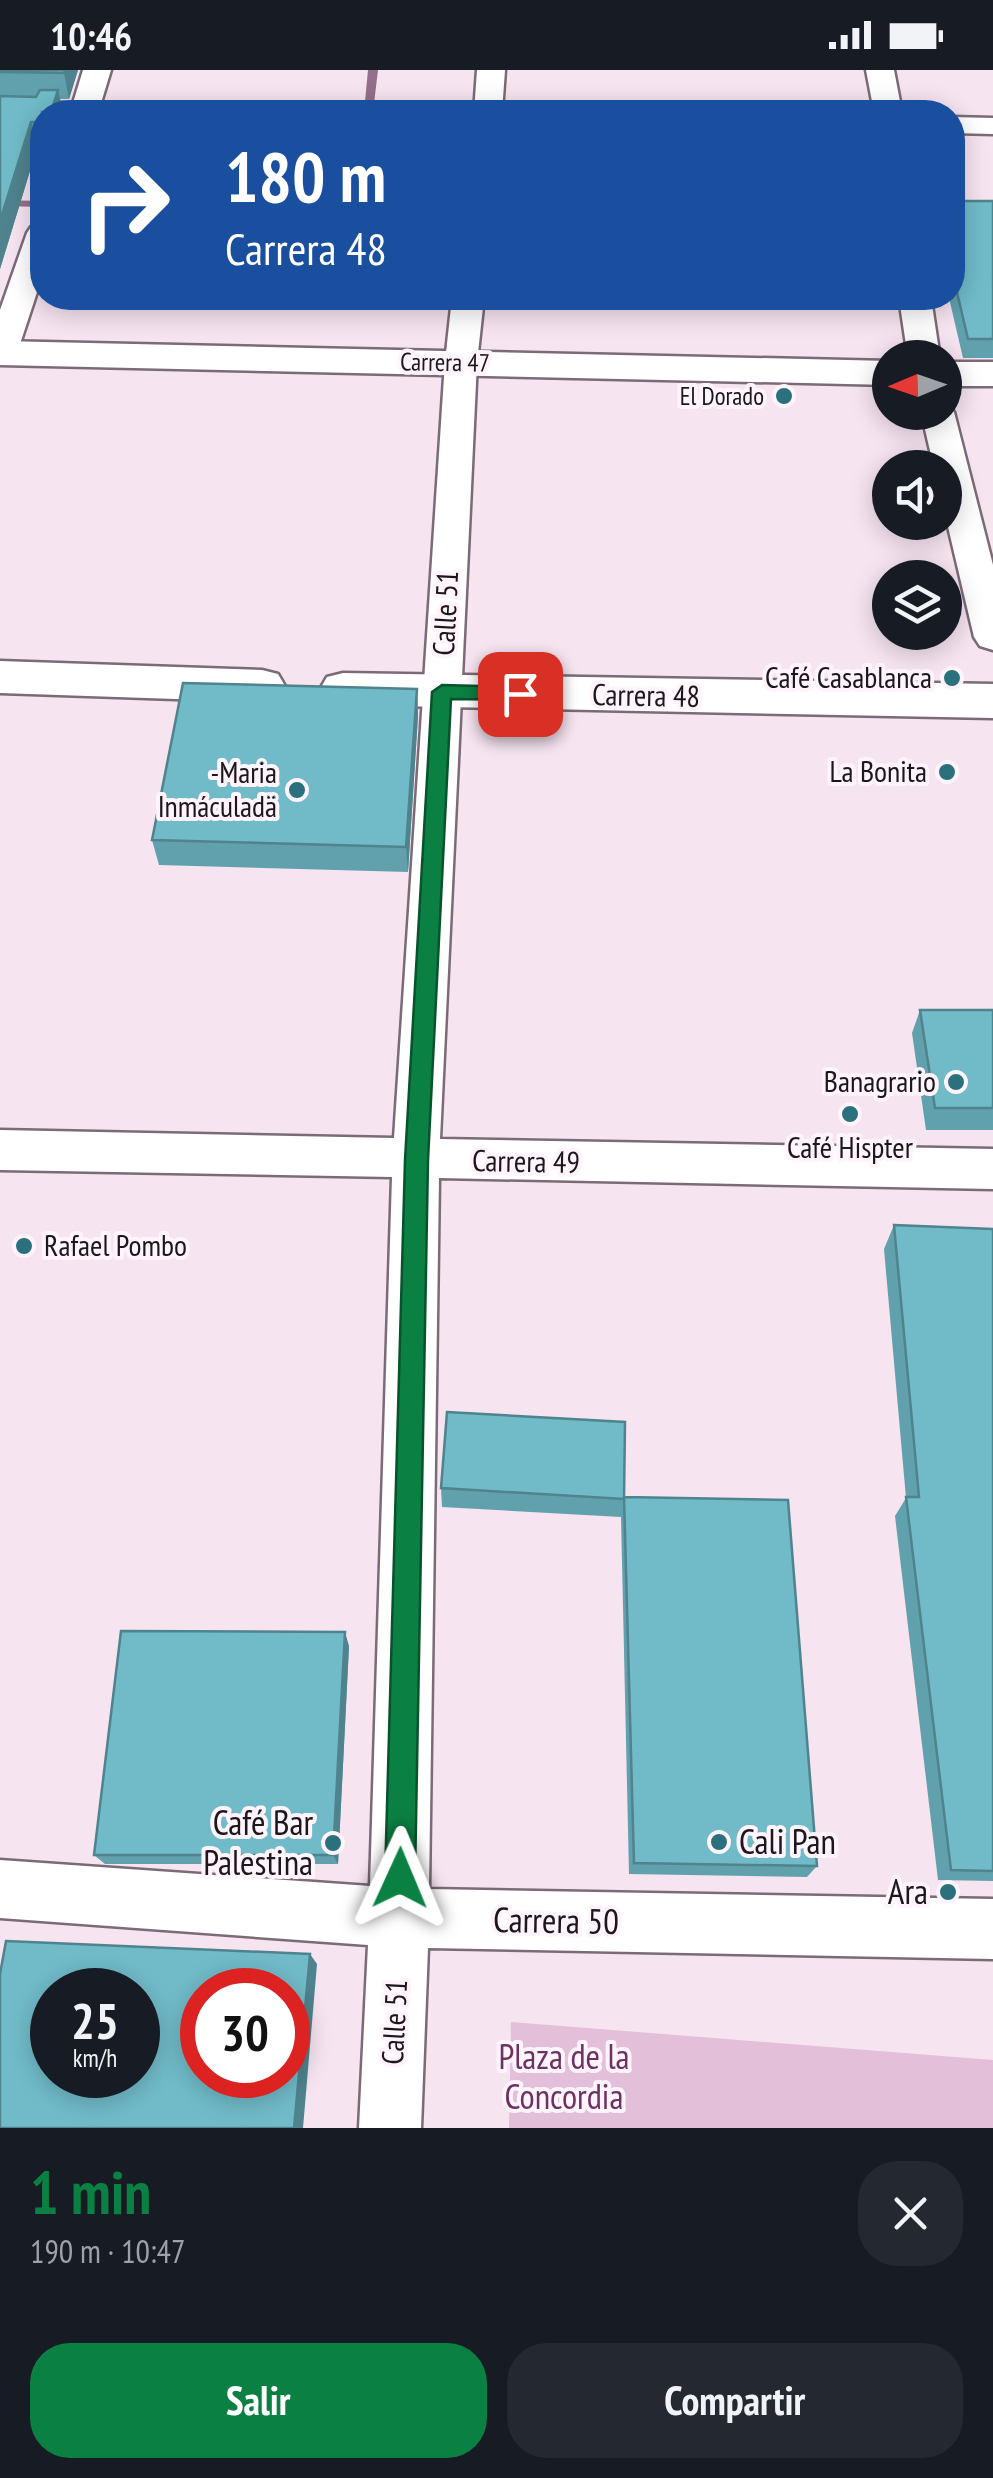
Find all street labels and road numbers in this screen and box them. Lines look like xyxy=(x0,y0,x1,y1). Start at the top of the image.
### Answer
street label: Carrera 47 xyxy=(400,345,490,379)
street label: Calle 51 xyxy=(423,569,466,656)
street label: Carrera 48 xyxy=(592,674,700,715)
street label: Carrera 49 xyxy=(472,1140,580,1181)
street label: Carrera 50 xyxy=(493,1896,619,1944)
street label: Calle 51 xyxy=(372,1978,415,2065)

